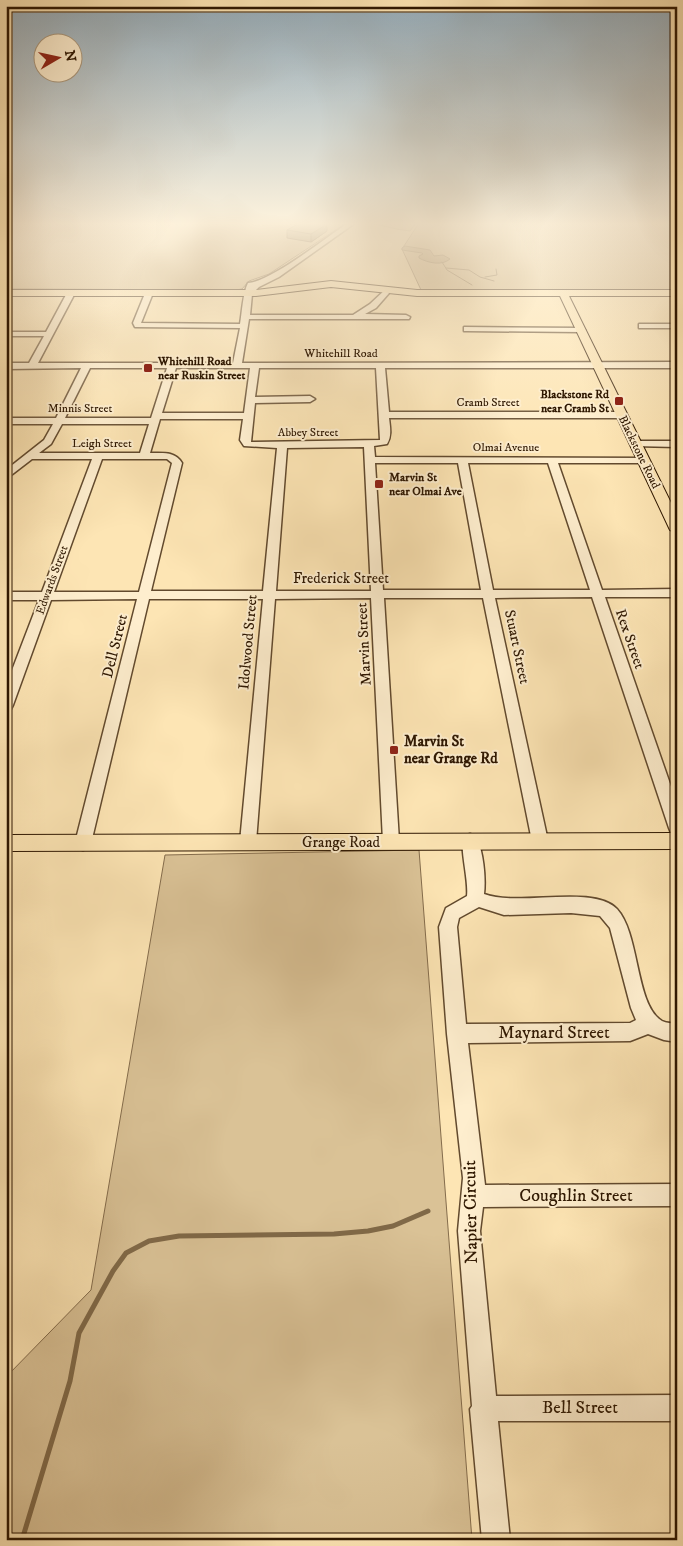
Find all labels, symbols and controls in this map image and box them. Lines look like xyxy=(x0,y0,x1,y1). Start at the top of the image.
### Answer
north arrow xyxy=(32,32,82,82)
text: N xyxy=(60,49,80,64)
street label: Whitehill Road xyxy=(303,346,378,361)
place label: Whitehill Road near Ruskin Street xyxy=(157,354,246,383)
marker: Whitehill Road near Ruskin Street xyxy=(142,362,154,374)
place label: Blackstone Rd near Cramb St xyxy=(540,387,610,416)
street label: Cramb Street xyxy=(456,395,520,410)
marker: Blackstone Rd near Cramb St xyxy=(613,395,625,407)
street label: Minnis Street xyxy=(48,401,112,416)
street label: Blackstone Road xyxy=(615,413,663,491)
street label: Abbey Street xyxy=(278,425,338,440)
street label: Leigh Street xyxy=(72,436,132,451)
street label: Olmai Avenue xyxy=(473,440,539,455)
place label: Marvin St near Olmai Ave xyxy=(389,470,462,499)
marker: Marvin St near Olmai Ave xyxy=(373,478,385,490)
street label: Edwards Street xyxy=(33,543,72,617)
street label: Frederick Street xyxy=(293,569,389,588)
street label: Idolwood Street xyxy=(234,593,262,690)
street label: Marvin Street xyxy=(352,602,376,686)
street label: Rex Street xyxy=(611,607,649,672)
street label: Stuart Street xyxy=(500,608,534,686)
street label: Dell Street xyxy=(98,612,132,680)
place label: Marvin St near Grange Rd xyxy=(404,732,498,768)
marker: Marvin St near Grange Rd xyxy=(388,744,400,756)
street label: Grange Road xyxy=(302,833,381,852)
street label: Maynard Street xyxy=(498,1022,610,1044)
street label: Napier Circuit xyxy=(459,1160,483,1264)
street label: Coughlin Street xyxy=(519,1185,633,1207)
street label: Bell Street xyxy=(542,1397,618,1419)

